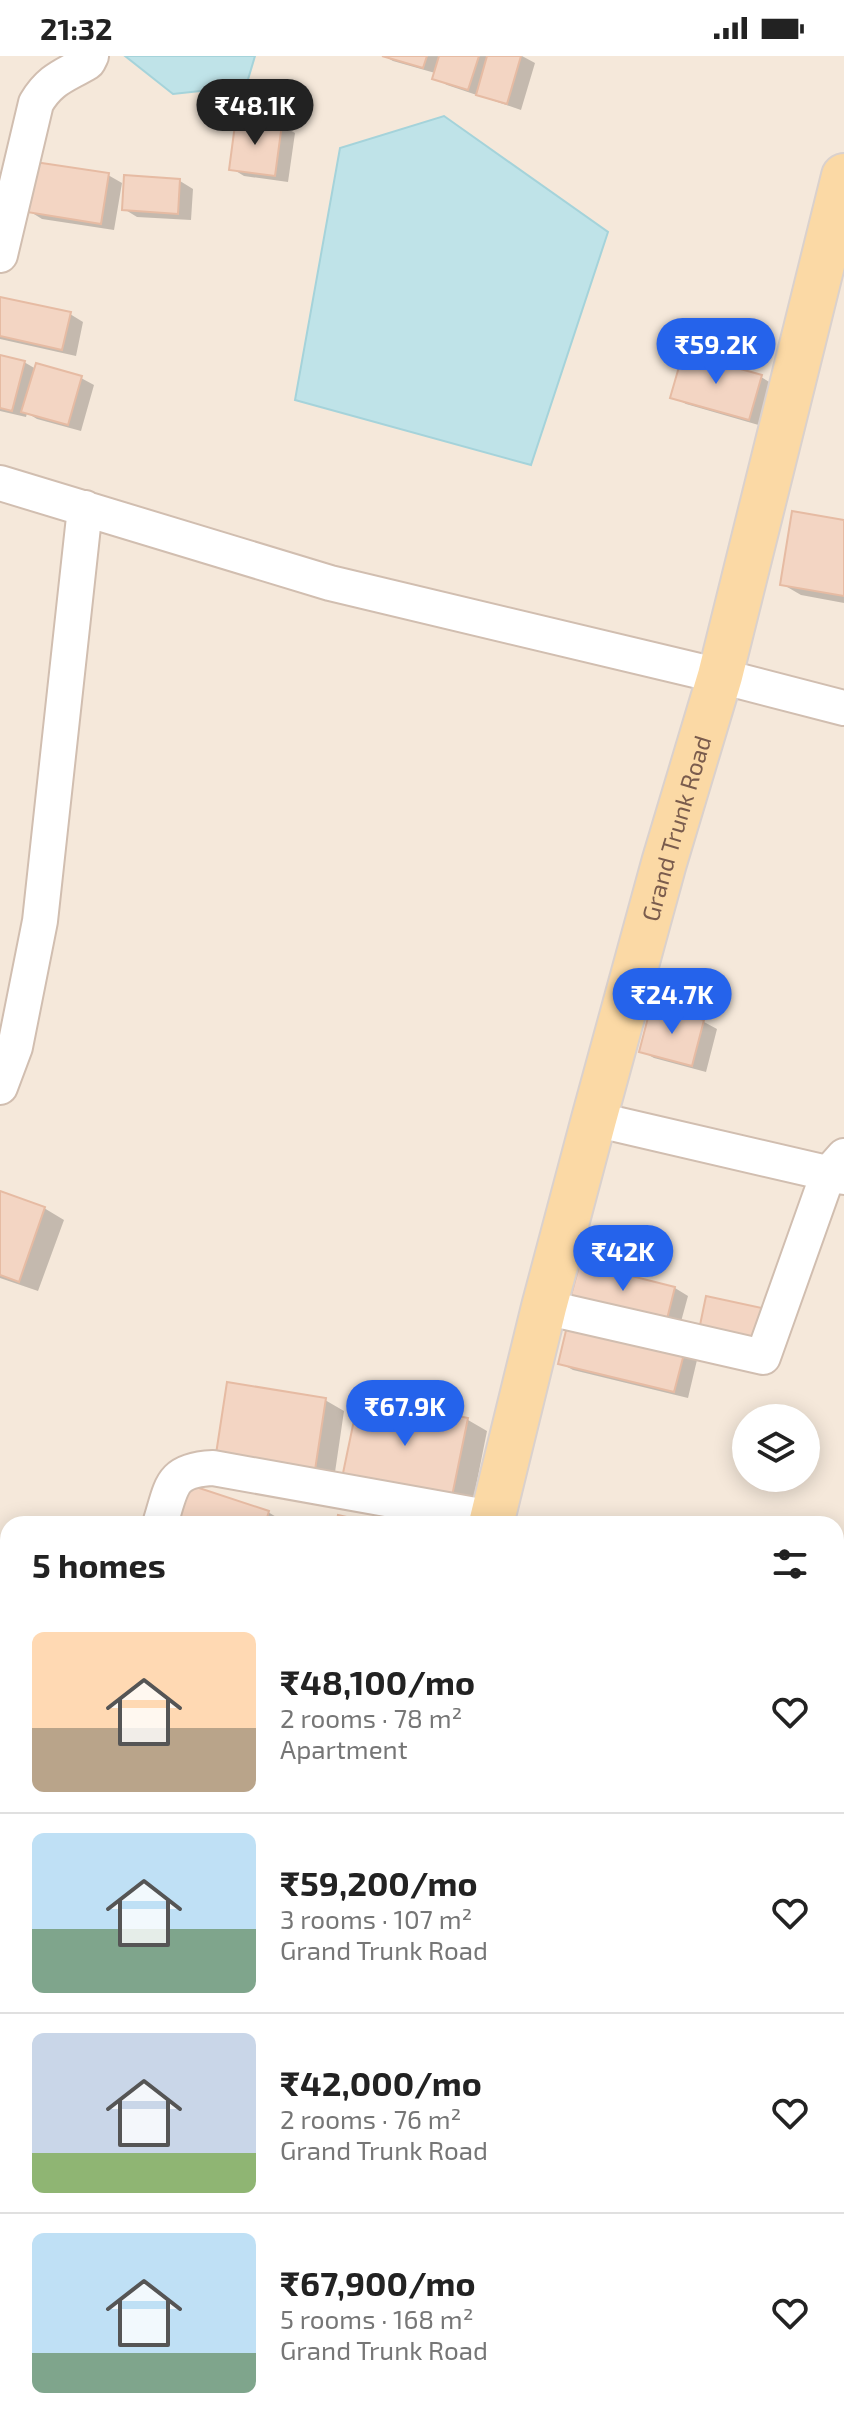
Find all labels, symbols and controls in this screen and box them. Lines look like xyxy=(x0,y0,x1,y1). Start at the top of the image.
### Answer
text: 21:32 xyxy=(40,10,113,46)
pin: ₹48.1K xyxy=(190,79,320,147)
text: ₹48.1K xyxy=(214,89,296,120)
pin: ₹59.2K xyxy=(651,318,781,386)
text: ₹59.2K xyxy=(675,328,758,359)
street label: Grand Trunk Road xyxy=(634,732,716,924)
pin: ₹24.7K xyxy=(607,968,737,1036)
text: ₹24.7K xyxy=(631,978,713,1009)
pin: ₹42K xyxy=(576,1225,670,1293)
text: ₹42K xyxy=(591,1235,655,1266)
pin: ₹67.9K xyxy=(340,1380,470,1448)
text: ₹67.9K xyxy=(364,1390,446,1421)
map controls xyxy=(732,1404,820,1492)
button: layers xyxy=(732,1404,820,1492)
icon: filters xyxy=(768,1542,812,1586)
text: 5 homes xyxy=(32,1544,166,1585)
text: ₹48,100/mo xyxy=(280,1661,475,1702)
icon: home xyxy=(96,1664,192,1760)
icon: heart xyxy=(768,1690,812,1734)
text: 2 rooms · 78 m² xyxy=(280,1702,462,1733)
text: Apartment xyxy=(280,1733,408,1764)
text: ₹59,200/mo xyxy=(280,1862,478,1903)
icon: home xyxy=(96,1865,192,1961)
icon: heart xyxy=(768,1891,812,1935)
text: 3 rooms · 107 m² xyxy=(280,1903,472,1934)
text: Grand Trunk Road xyxy=(280,1934,488,1965)
text: ₹42,000/mo xyxy=(280,2062,482,2103)
icon: home xyxy=(96,2065,192,2161)
icon: heart xyxy=(768,2091,812,2135)
text: 2 rooms · 76 m² xyxy=(280,2103,461,2134)
text: Grand Trunk Road xyxy=(280,2134,488,2165)
text: ₹67,900/mo xyxy=(280,2262,476,2303)
icon: home xyxy=(96,2265,192,2361)
icon: heart xyxy=(768,2291,812,2335)
text: 5 rooms · 168 m² xyxy=(280,2303,473,2334)
text: Grand Trunk Road xyxy=(280,2334,488,2365)

